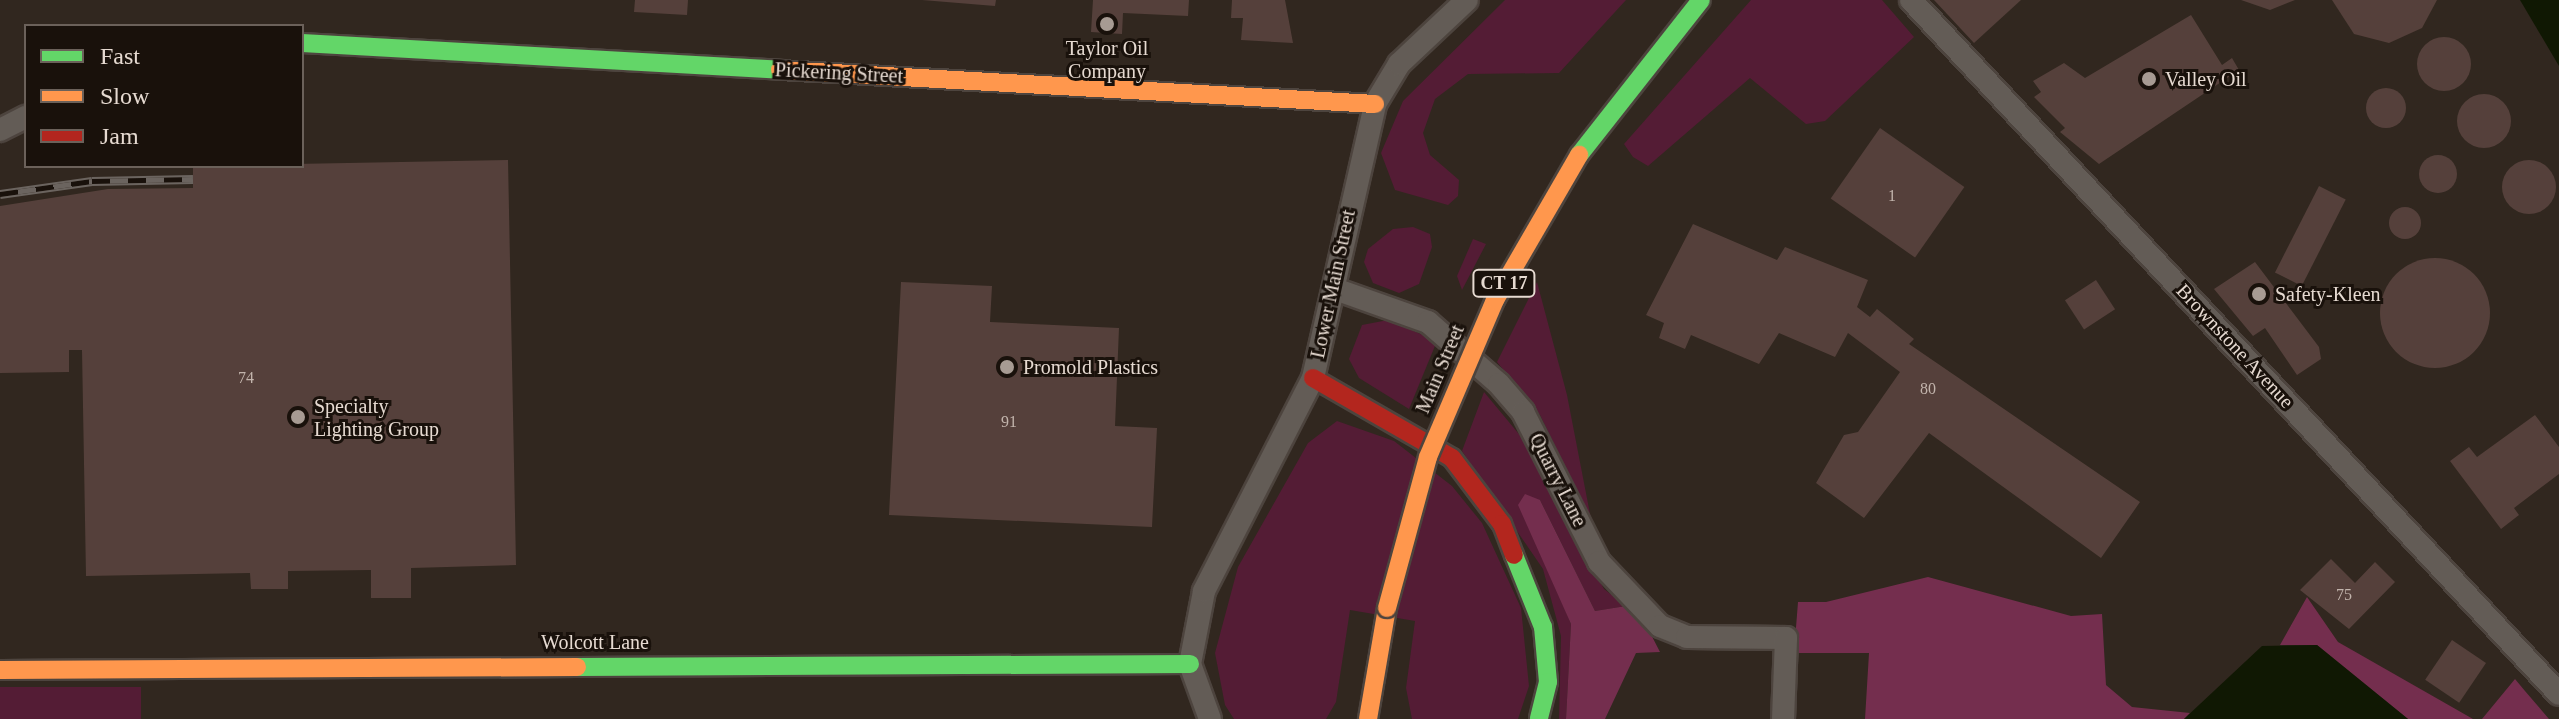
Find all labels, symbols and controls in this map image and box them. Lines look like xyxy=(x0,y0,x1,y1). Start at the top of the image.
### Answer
marker: Taylor Oil Company xyxy=(1098,15,1116,33)
legend xyxy=(24,24,304,168)
place label: Taylor Oil Company xyxy=(1066,36,1148,83)
text: Fast xyxy=(100,43,140,69)
street label: Pickering Street xyxy=(774,58,904,88)
place label: Valley Oil xyxy=(2165,67,2247,91)
marker: Valley Oil xyxy=(2140,70,2158,88)
text: Slow xyxy=(100,83,149,109)
text: Jam xyxy=(100,123,139,149)
house number: 1 xyxy=(1888,186,1896,206)
street label: Lower Main Street xyxy=(1306,208,1360,360)
road number: CT 17 xyxy=(1472,269,1536,297)
street label: Brownstone Avenue xyxy=(2171,278,2299,414)
place label: Safety-Kleen xyxy=(2275,282,2381,306)
marker: Safety-Kleen xyxy=(2250,285,2268,303)
street label: Main Street xyxy=(1411,321,1469,417)
place label: Promold Plastics xyxy=(1023,355,1158,379)
marker: Promold Plastics xyxy=(998,358,1016,376)
house number: 74 xyxy=(238,368,254,388)
house number: 80 xyxy=(1920,379,1936,399)
place label: Specialty Lighting Group xyxy=(314,394,439,441)
marker: Specialty Lighting Group xyxy=(289,408,307,426)
house number: 91 xyxy=(1001,412,1017,432)
street label: Quarry Lane xyxy=(1524,429,1592,531)
house number: 75 xyxy=(2336,585,2352,605)
street label: Wolcott Lane xyxy=(541,630,649,654)

